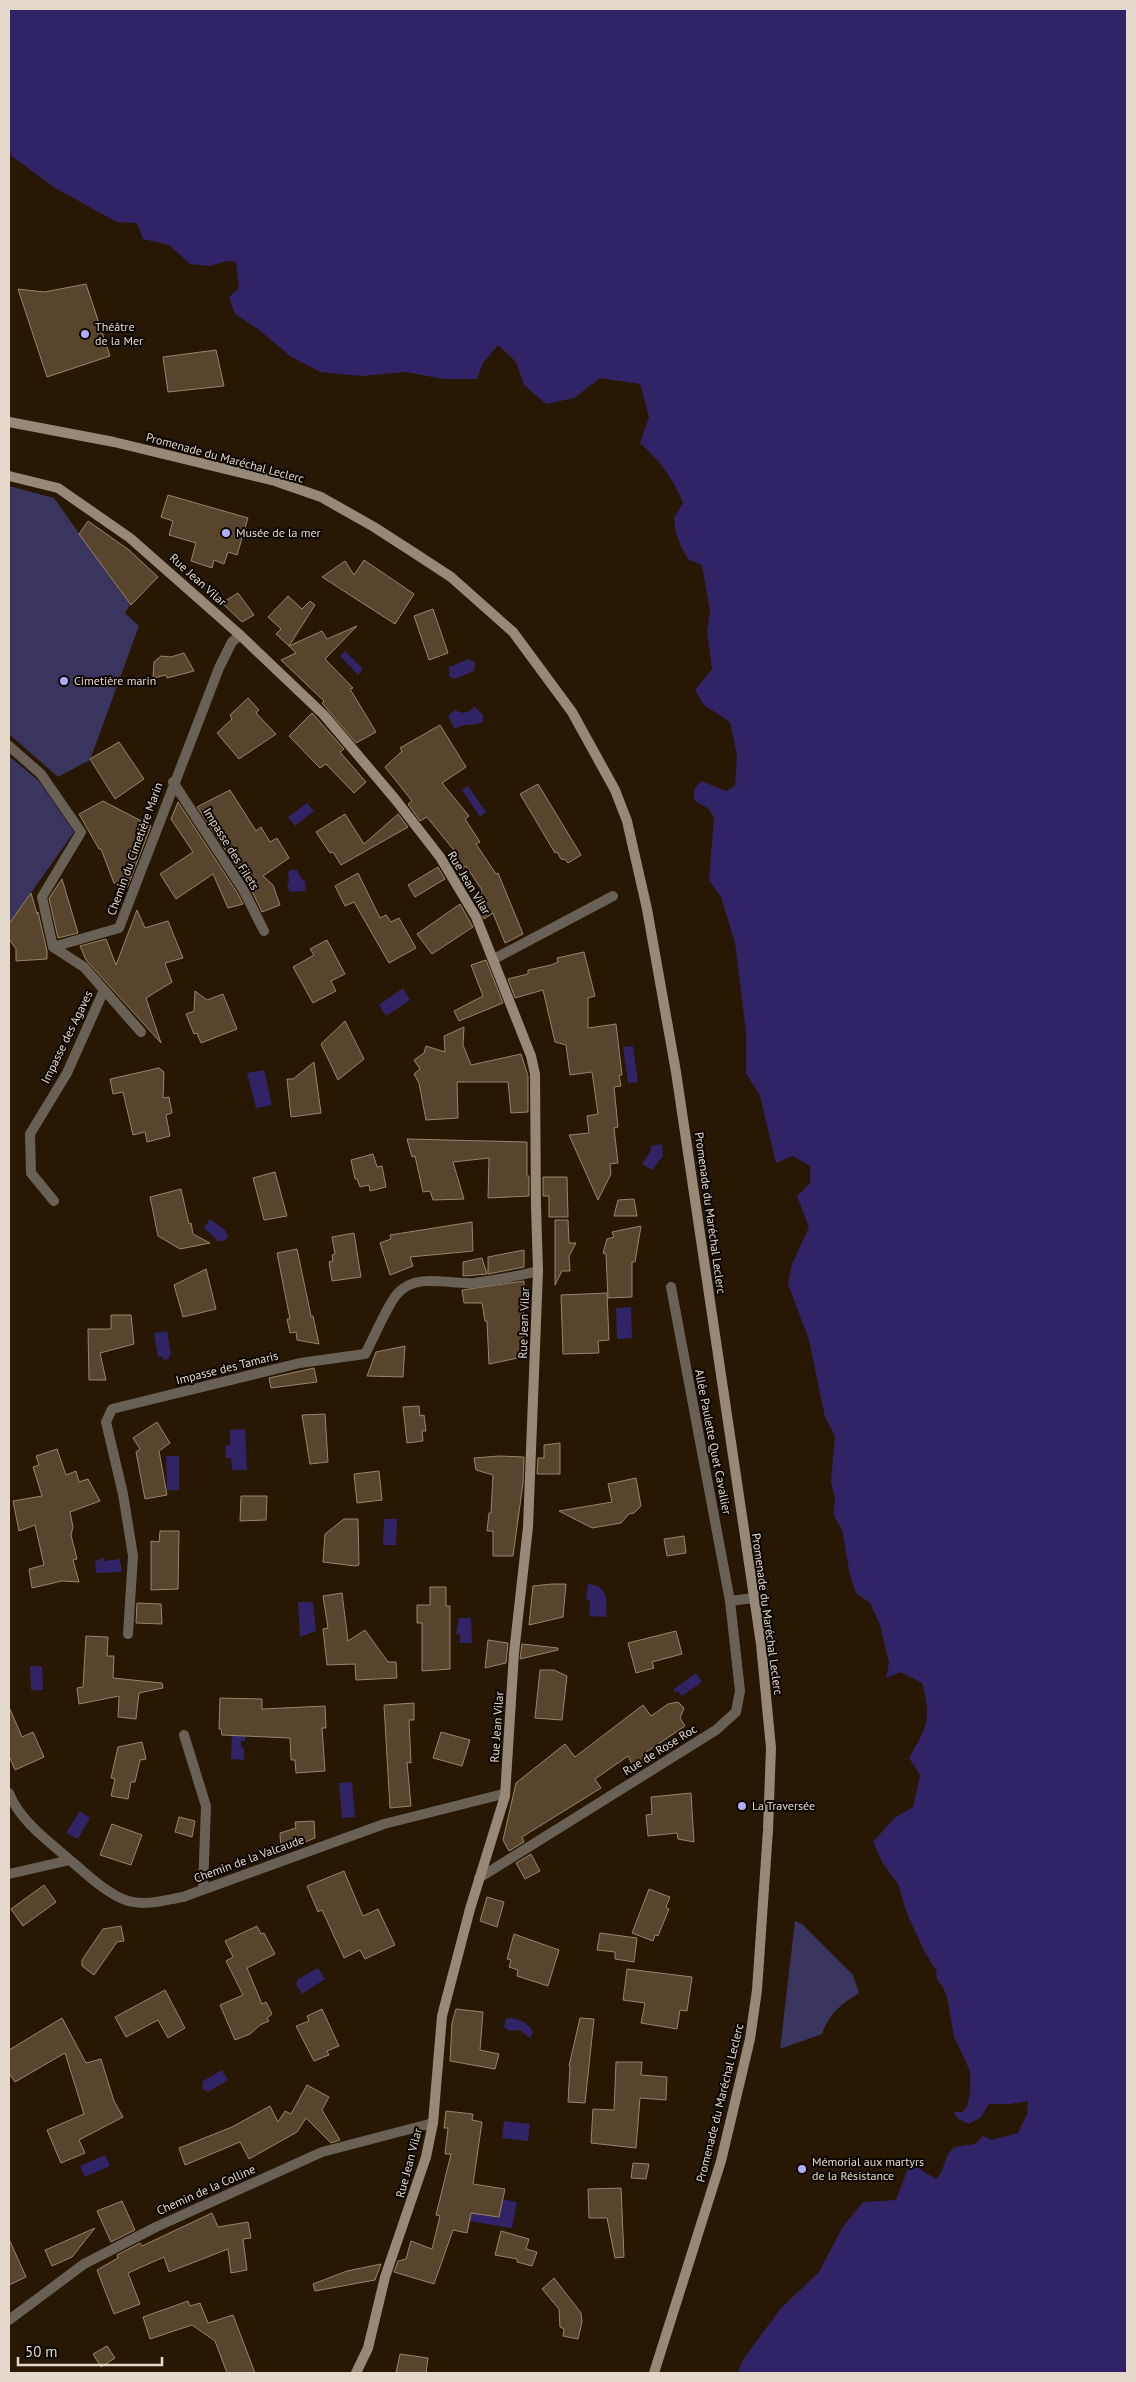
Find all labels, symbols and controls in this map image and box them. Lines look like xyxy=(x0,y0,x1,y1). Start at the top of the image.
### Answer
place label: Théâtre de la Mer xyxy=(95,319,143,348)
marker: Théâtre de la Mer xyxy=(79,328,91,340)
street label: Promenade du Maréchal Leclerc xyxy=(144,429,306,486)
place label: Musée de la mer xyxy=(236,525,321,540)
marker: Musée de la mer xyxy=(220,527,232,539)
street label: Rue Jean Vilar xyxy=(167,550,230,609)
place label: Cimetière marin xyxy=(74,673,156,688)
marker: Cimetière marin xyxy=(58,675,70,687)
street label: Chemin du Cimetière Marin xyxy=(103,780,166,917)
street label: Impasse des Filets xyxy=(200,805,263,893)
street label: Rue Jean Vilar xyxy=(445,848,494,917)
street label: Impasse des Agaves xyxy=(38,988,96,1086)
street label: Promenade du Maréchal Leclerc xyxy=(692,1131,729,1295)
street label: Rue Jean Vilar xyxy=(515,1287,532,1359)
street label: Impasse des Tamaris xyxy=(174,1348,280,1387)
street label: Allée Paulette Quet Cavallier xyxy=(692,1368,735,1516)
street label: Promenade du Maréchal Leclerc xyxy=(749,1532,786,1696)
street label: Rue Jean Vilar xyxy=(487,1691,506,1763)
street label: Rue de Rose Roc xyxy=(620,1721,700,1778)
place label: La Traversée xyxy=(752,1798,815,1813)
marker: La Traversée xyxy=(736,1800,748,1812)
street label: Chemin de la Valcaude xyxy=(192,1832,306,1885)
street label: Promenade du Maréchal Leclerc xyxy=(693,2021,747,2184)
street label: Rue Jean Vilar xyxy=(392,2126,425,2199)
place label: Mémorial aux martyrs de la Résistance xyxy=(812,2154,924,2183)
street label: Chemin de la Colline xyxy=(154,2161,257,2218)
marker: Mémorial aux martyrs de la Résistance xyxy=(796,2163,808,2175)
scale bar xyxy=(18,2334,161,2366)
text: 50 m xyxy=(25,2342,58,2361)

